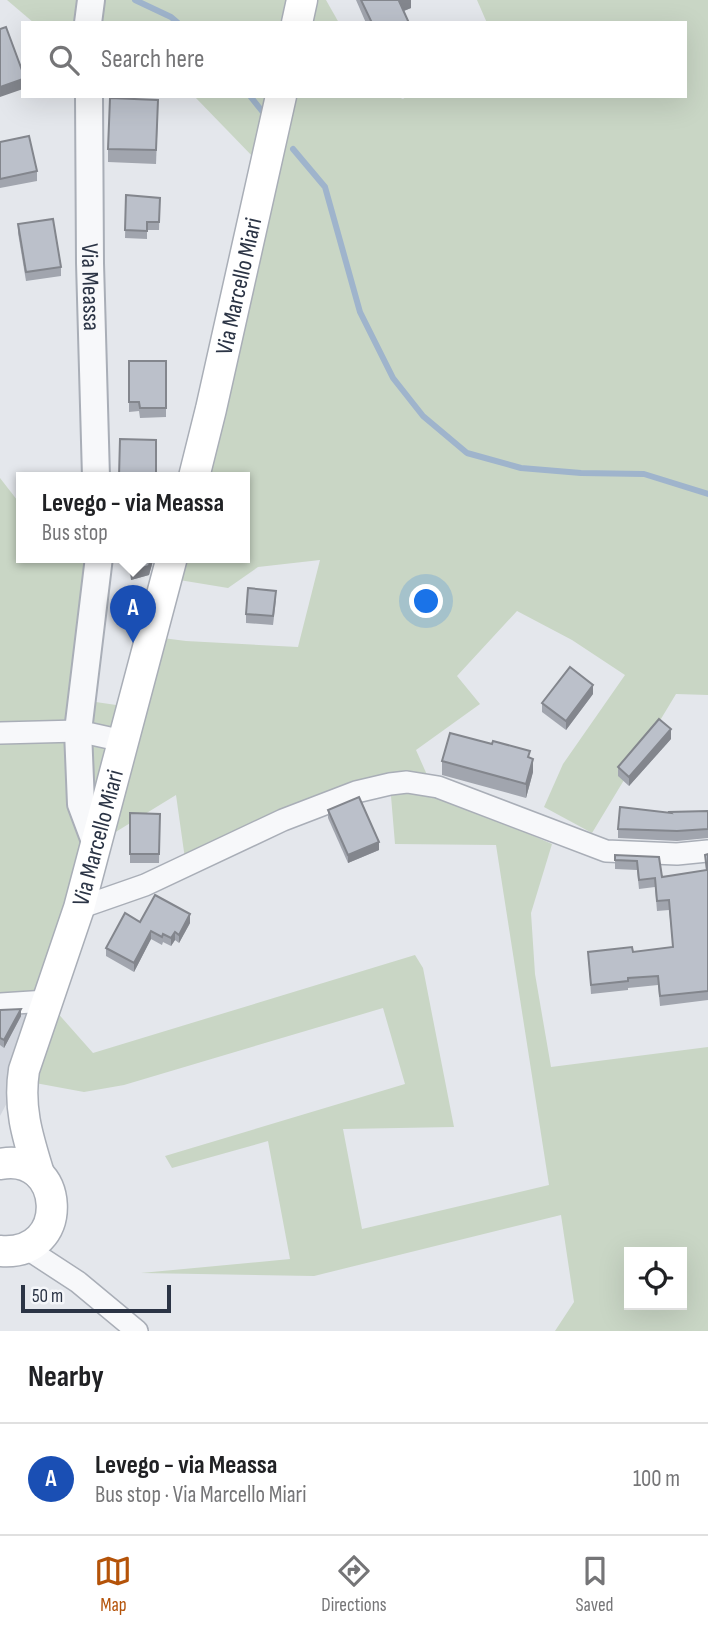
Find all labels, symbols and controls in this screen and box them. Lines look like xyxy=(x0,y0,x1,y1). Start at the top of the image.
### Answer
search box xyxy=(21,21,687,98)
icon: search xyxy=(45,41,83,79)
text: Search here xyxy=(101,44,204,75)
street label: Via Marcello Miari xyxy=(209,215,268,357)
street label: Via Meassa xyxy=(75,243,106,331)
popup xyxy=(16,472,250,563)
text: Levego - via Meassa xyxy=(42,488,224,519)
text: Bus stop xyxy=(42,519,108,547)
your location xyxy=(409,584,443,618)
pin: A xyxy=(110,585,156,643)
street label: Via Marcello Miari xyxy=(66,766,130,909)
map controls xyxy=(624,1247,687,1310)
button: locate xyxy=(624,1247,687,1310)
scale bar xyxy=(21,1282,172,1314)
text: 50 m xyxy=(32,1285,63,1308)
text: Nearby xyxy=(28,1359,104,1395)
text: Levego - via Meassa xyxy=(95,1450,277,1481)
text: A xyxy=(46,1465,56,1493)
text: 100 m xyxy=(633,1465,680,1493)
text: Bus stop · Via Marcello Miari xyxy=(95,1481,307,1509)
tab: Map xyxy=(94,1552,132,1617)
tab: Directions xyxy=(321,1552,387,1617)
tab: Saved xyxy=(575,1552,614,1617)

